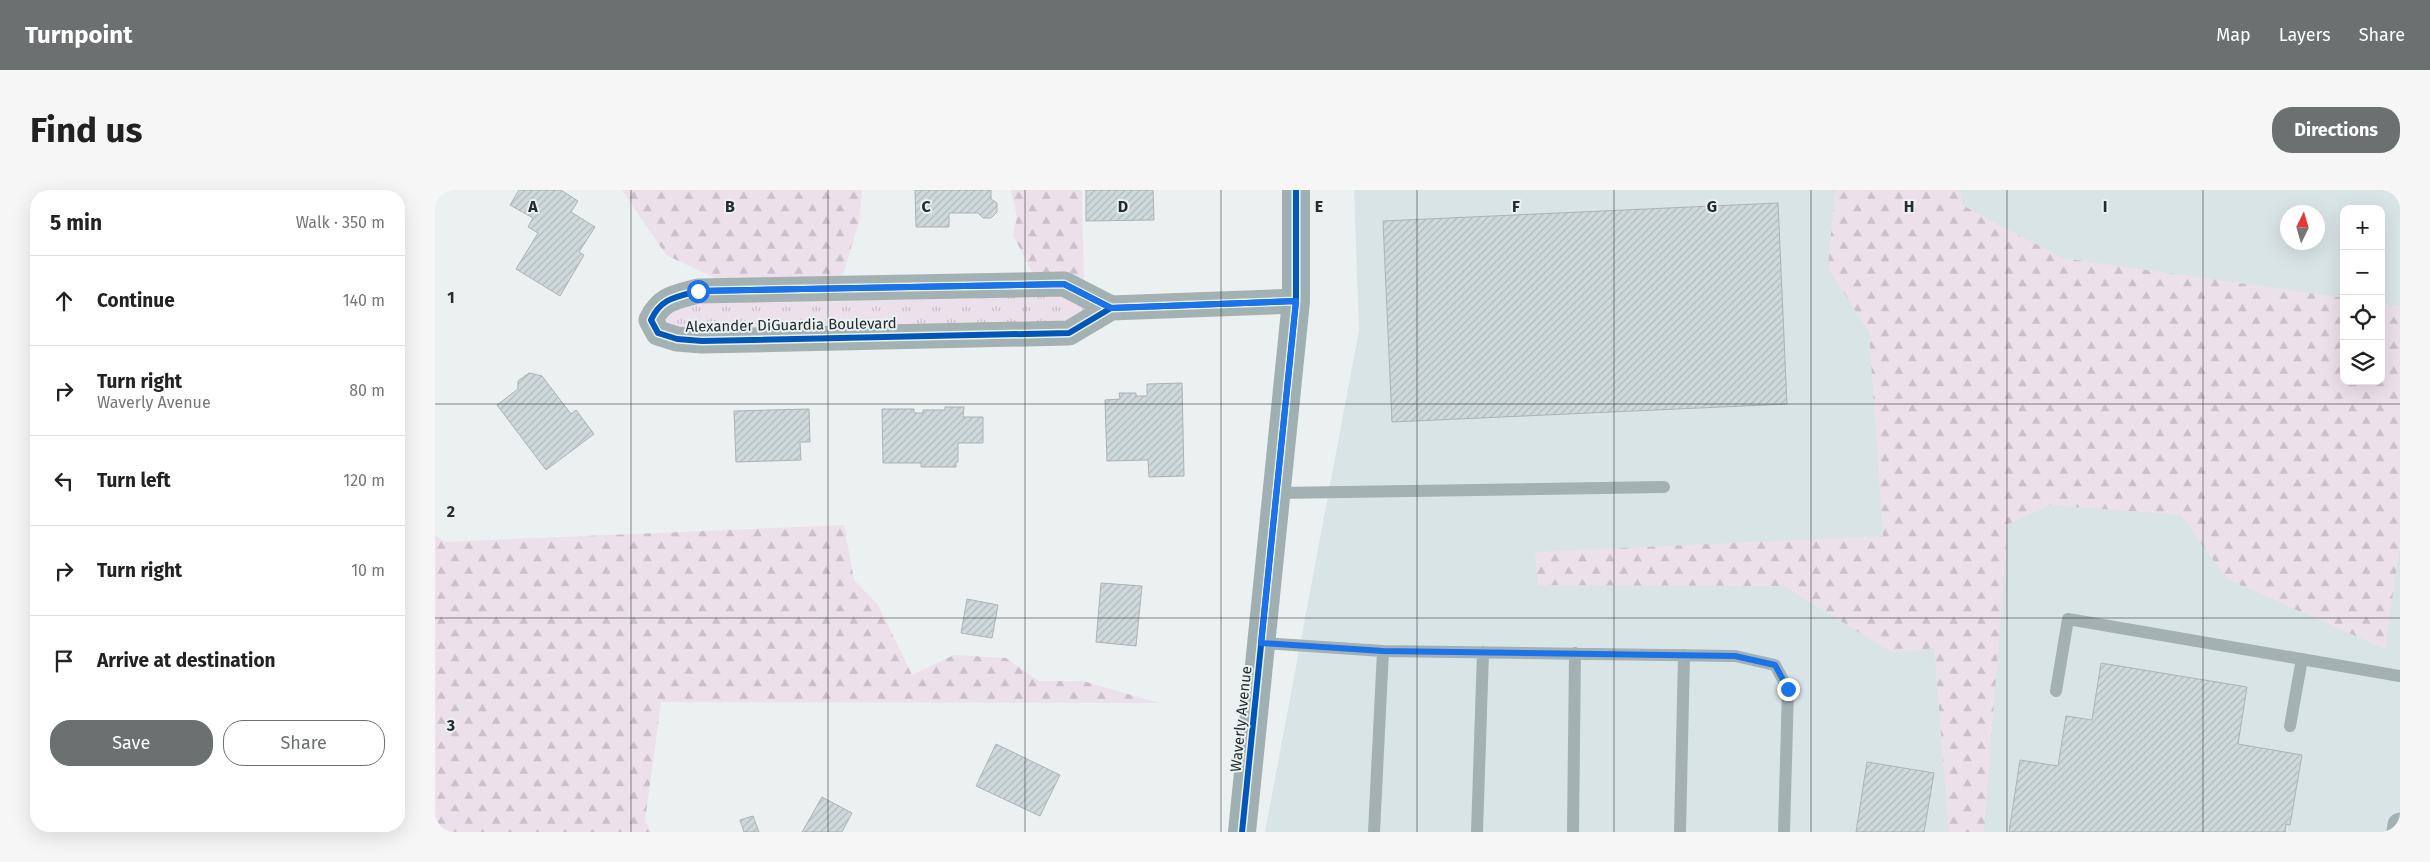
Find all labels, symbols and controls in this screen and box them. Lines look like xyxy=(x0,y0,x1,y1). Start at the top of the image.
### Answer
text: Turnpoint xyxy=(25,21,132,49)
text: Map xyxy=(2216,24,2251,46)
text: Layers xyxy=(2279,24,2331,46)
text: Share xyxy=(2359,24,2405,46)
button: Directions xyxy=(2272,107,2400,153)
text: Find us xyxy=(30,109,142,151)
text: A xyxy=(527,197,538,216)
text: B xyxy=(725,197,735,216)
text: C xyxy=(921,197,931,216)
text: D xyxy=(1118,197,1128,216)
text: E xyxy=(1315,197,1323,216)
text: F xyxy=(1512,197,1520,216)
text: G xyxy=(1707,197,1717,216)
text: H xyxy=(1904,197,1914,216)
text: I xyxy=(2103,197,2107,216)
north arrow xyxy=(2280,205,2325,250)
map controls xyxy=(2340,205,2385,385)
button: + xyxy=(2340,205,2385,250)
text: 5 min xyxy=(50,210,102,236)
text: Walk · 350 m xyxy=(296,213,385,232)
button: − xyxy=(2340,250,2385,295)
route start xyxy=(687,280,710,303)
icon: ahead xyxy=(50,287,78,315)
text: 1 xyxy=(447,288,455,307)
text: Continue xyxy=(97,289,175,312)
text: 140 m xyxy=(343,291,385,310)
button: locate xyxy=(2340,295,2385,340)
street label: Alexander DiGuardia Boulevard xyxy=(685,314,897,336)
button: layers xyxy=(2340,340,2385,385)
text: Turn right xyxy=(97,370,182,393)
icon: right xyxy=(50,377,78,405)
text: 80 m xyxy=(349,381,385,400)
text: Waverly Avenue xyxy=(97,393,211,412)
icon: left xyxy=(50,467,78,495)
text: Turn left xyxy=(97,469,171,492)
text: 120 m xyxy=(343,471,385,490)
text: 2 xyxy=(447,502,455,521)
icon: right xyxy=(50,557,78,585)
text: Turn right xyxy=(97,559,182,582)
text: 10 m xyxy=(351,561,385,580)
icon: arrive xyxy=(50,647,78,675)
text: Arrive at destination xyxy=(97,649,276,672)
street label: Waverly Avenue xyxy=(1226,665,1256,773)
route end xyxy=(1777,678,1800,701)
text: 3 xyxy=(446,716,455,735)
button: Save xyxy=(50,720,213,766)
button: Share xyxy=(223,720,385,766)

